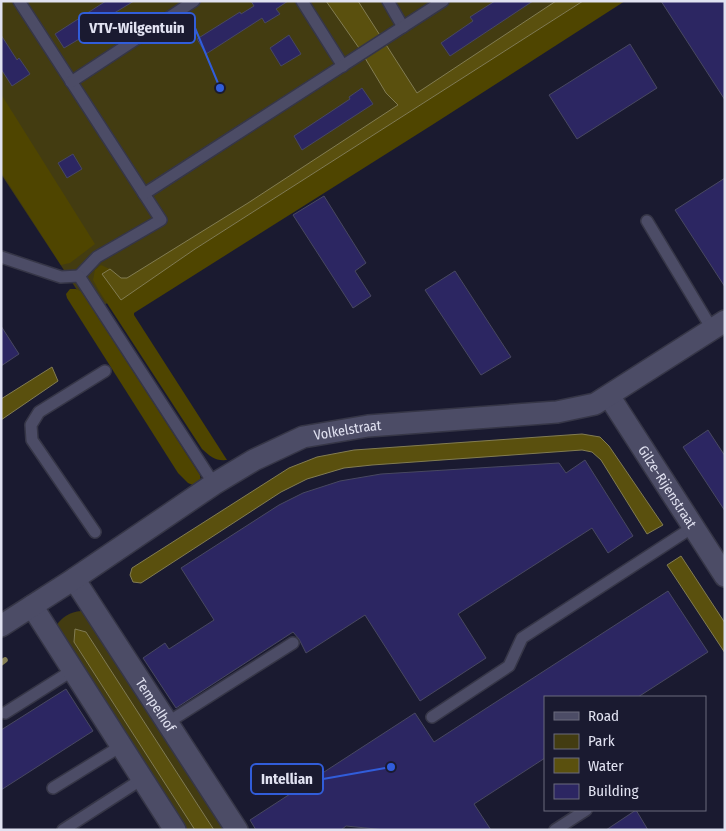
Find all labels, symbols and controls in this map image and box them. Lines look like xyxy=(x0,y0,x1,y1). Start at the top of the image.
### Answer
callout: VTV-Wilgentuin xyxy=(79,13,195,43)
text: VTV-Wilgentuin xyxy=(88,19,185,37)
street label: Volkelstraat xyxy=(313,417,382,444)
street label: Gilze-Rijenstraat xyxy=(635,442,701,532)
street label: Tempelhof xyxy=(132,675,180,736)
legend xyxy=(544,696,706,811)
text: Road xyxy=(588,707,619,725)
text: Park xyxy=(588,732,615,750)
text: Water xyxy=(588,757,624,775)
callout: Intellian xyxy=(251,764,323,794)
text: Intellian xyxy=(261,770,313,788)
text: Building xyxy=(588,782,639,800)

